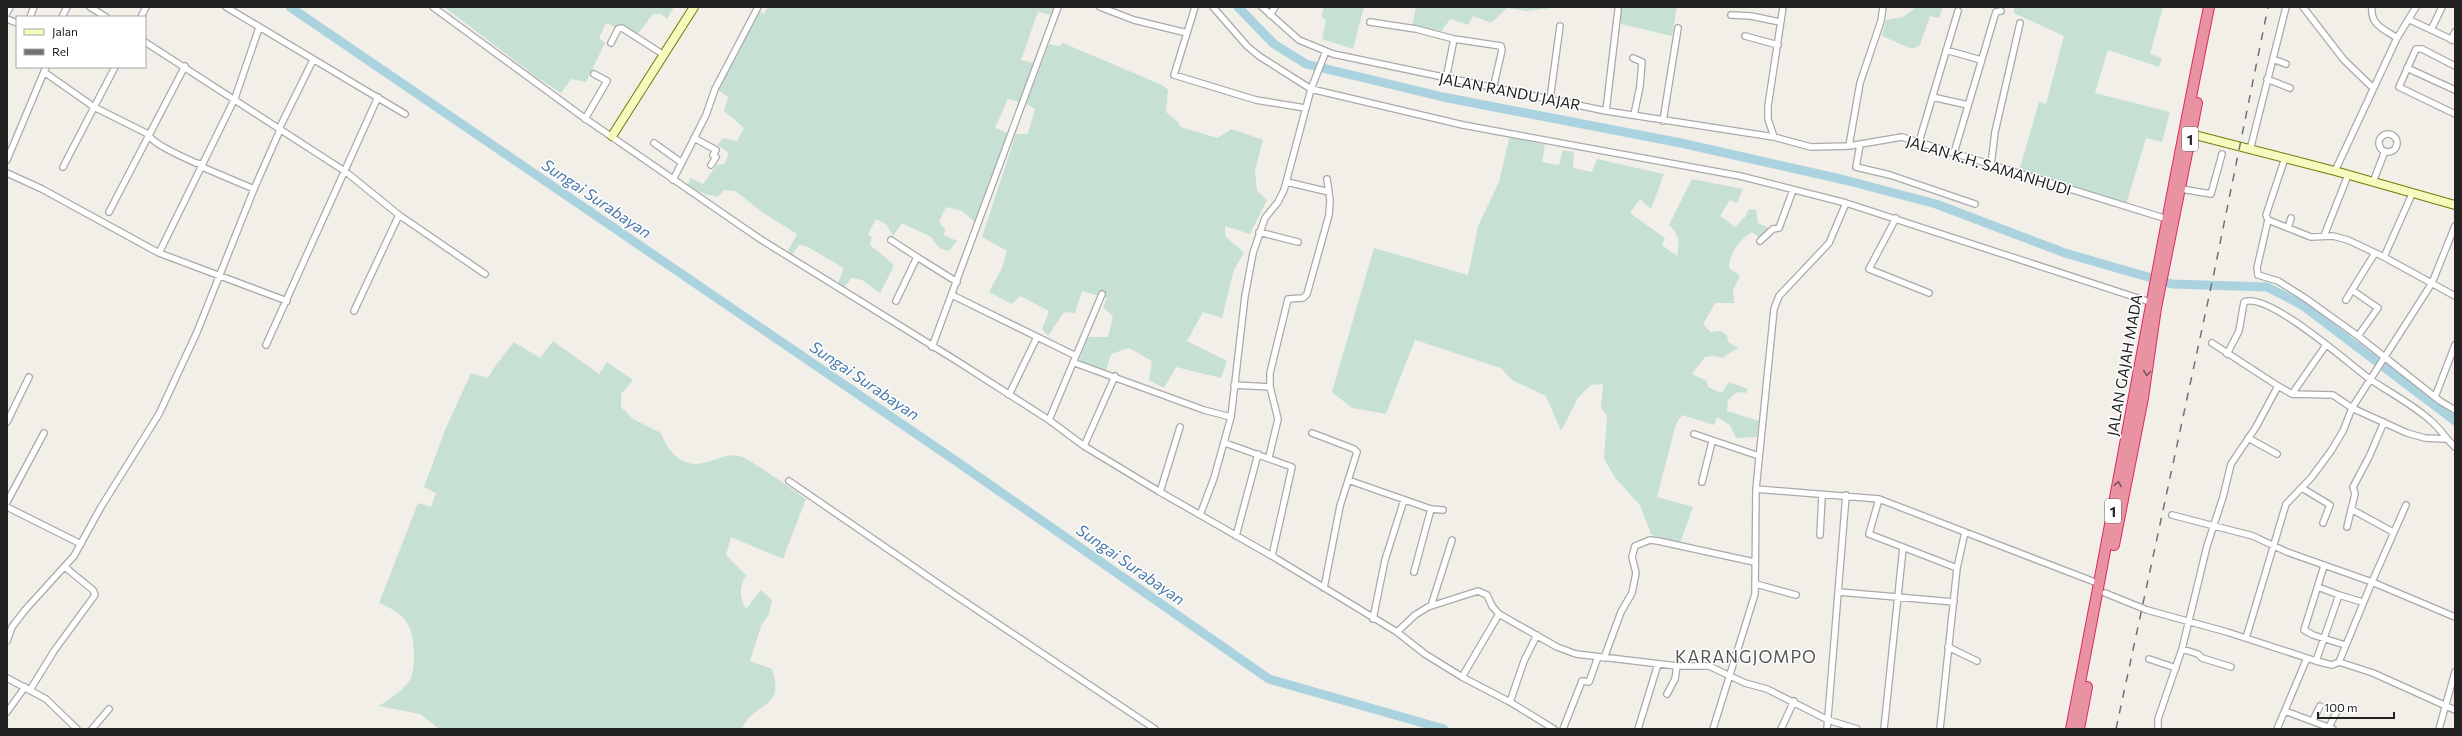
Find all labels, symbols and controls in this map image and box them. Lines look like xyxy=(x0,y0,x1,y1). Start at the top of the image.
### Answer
legend xyxy=(16,16,146,68)
text: Jalan xyxy=(52,24,78,39)
text: Rel xyxy=(52,44,69,58)
street label: JALAN RANDU JAJAR xyxy=(1438,68,1582,114)
road number: 1 xyxy=(2182,127,2198,151)
street label: JALAN K.H. SAMANHUDI xyxy=(1904,131,2074,199)
water label: Sungai Surabayan xyxy=(539,154,655,242)
street label: JALAN GAJAH MADA xyxy=(2103,293,2145,437)
water label: Sungai Surabayan xyxy=(807,336,923,424)
one-way arrow xyxy=(2143,370,2152,376)
one-way arrow xyxy=(2113,481,2121,488)
road number: 1 xyxy=(2105,499,2121,523)
water label: Sungai Surabayan xyxy=(1073,520,1189,608)
district label: KARANGJOMPO xyxy=(1675,646,1817,667)
scale bar xyxy=(2318,694,2394,720)
text: 100 m xyxy=(2324,700,2358,714)

